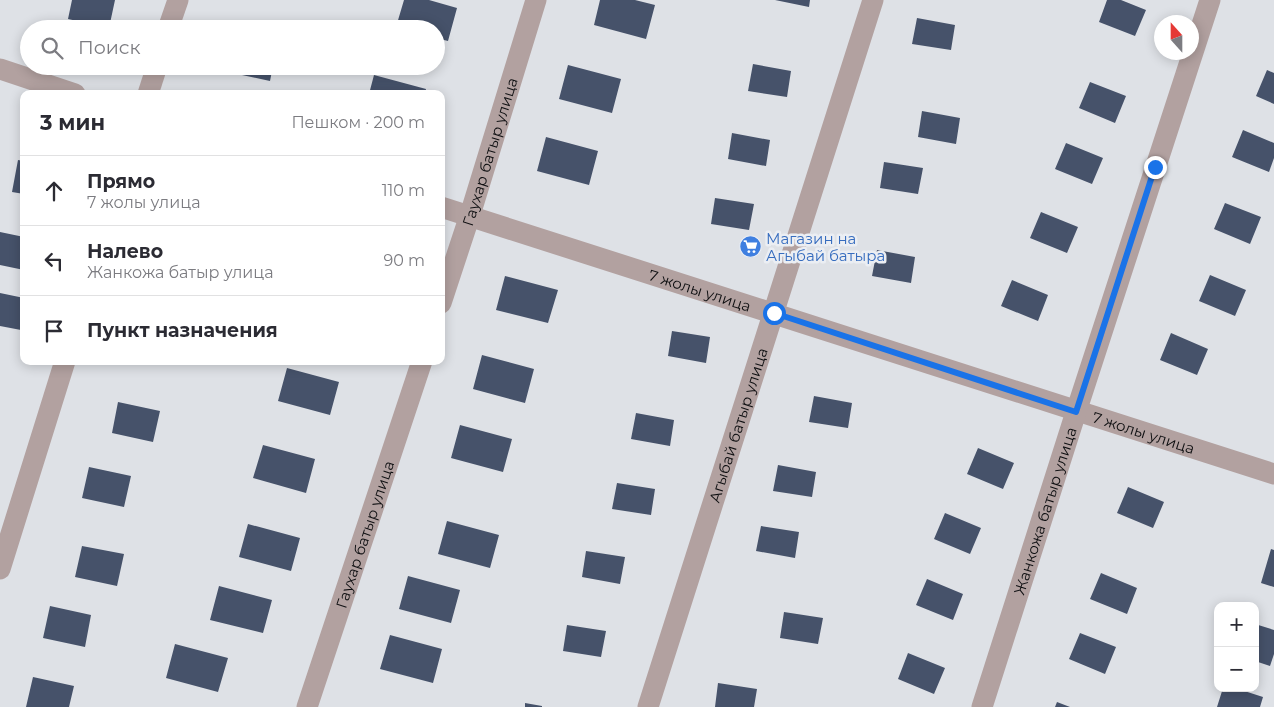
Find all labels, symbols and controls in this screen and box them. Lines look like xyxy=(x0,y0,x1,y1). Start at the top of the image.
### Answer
north arrow xyxy=(1154,15,1199,60)
search box xyxy=(20,20,445,75)
icon: search xyxy=(38,34,66,62)
text: Поиск xyxy=(78,36,141,59)
street label: Гаухар батыр улица xyxy=(458,75,521,228)
text: 3 мин xyxy=(40,110,105,135)
text: Пешком · 200 m xyxy=(291,113,425,132)
route end xyxy=(1144,156,1167,179)
text: Прямо xyxy=(87,170,155,193)
icon: ahead xyxy=(40,177,68,205)
text: 110 m xyxy=(382,181,425,200)
text: 7 жолы улица xyxy=(87,193,201,212)
place label: Магазин на Агыбай батыра xyxy=(766,229,885,265)
supermarket icon: Магазин на Агыбай батыра xyxy=(738,235,762,259)
text: Налево xyxy=(87,240,163,263)
icon: left xyxy=(40,247,68,275)
text: 90 m xyxy=(383,251,425,270)
text: Жанкожа батыр улица xyxy=(87,263,274,282)
street label: 7 жолы улица xyxy=(646,265,754,315)
route start xyxy=(763,302,786,325)
icon: arrive xyxy=(40,317,68,345)
text: Пункт назначения xyxy=(87,319,278,342)
street label: Агыбай батыр улица xyxy=(704,345,771,505)
street label: 7 жолы улица xyxy=(1090,407,1197,458)
street label: Жанкожа батыр улица xyxy=(1009,424,1080,597)
street label: Гаухар батыр улица xyxy=(331,458,398,610)
map controls xyxy=(1214,602,1259,692)
button: + xyxy=(1214,602,1259,647)
button: − xyxy=(1214,647,1259,692)

